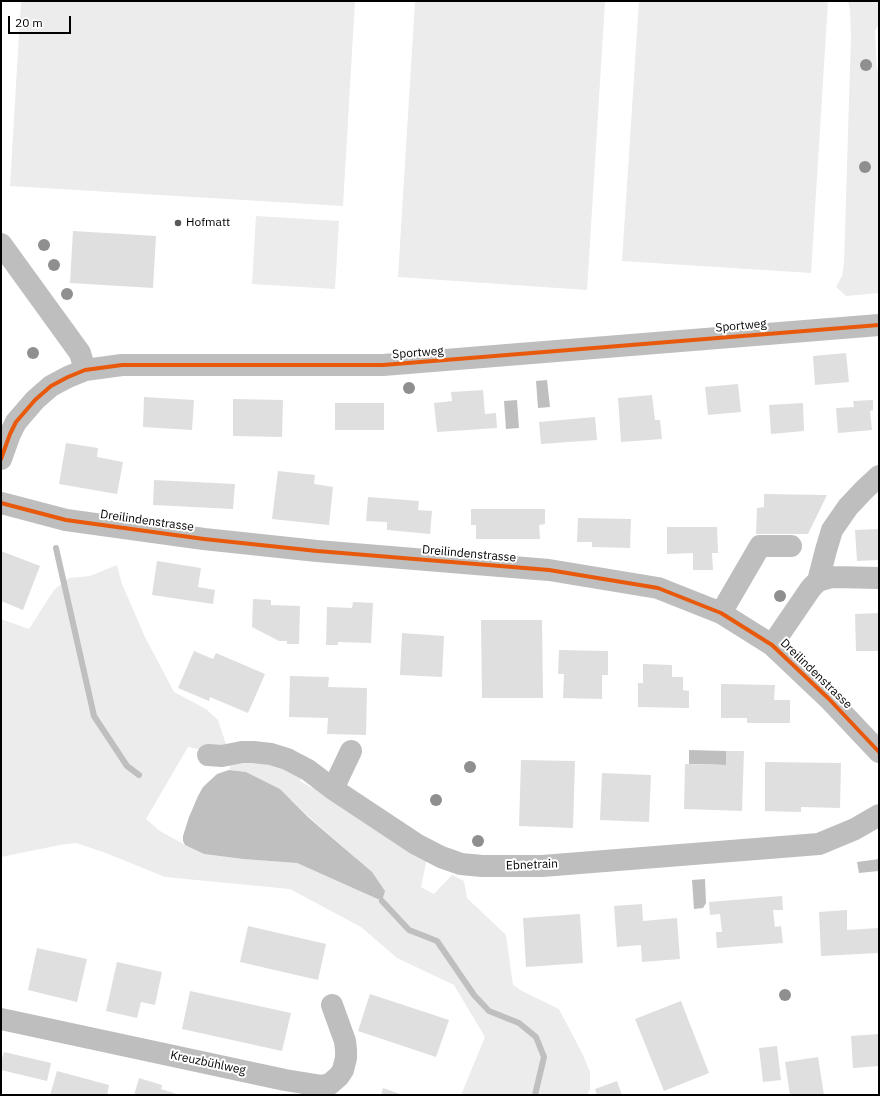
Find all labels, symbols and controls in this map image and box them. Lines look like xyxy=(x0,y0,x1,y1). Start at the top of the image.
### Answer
scale bar xyxy=(10,8,73,34)
text: 20 m xyxy=(15,15,43,30)
place label: Hofmatt xyxy=(186,216,230,230)
marker: Hofmatt xyxy=(173,218,183,228)
street label: Sportweg xyxy=(715,317,767,335)
street label: Sportweg xyxy=(392,344,444,362)
street label: Dreilindenstrasse xyxy=(99,507,195,535)
street label: Dreilindenstrasse xyxy=(421,543,517,565)
street label: Dreilindenstrasse xyxy=(777,636,855,712)
street label: Ebnetrain xyxy=(506,857,558,873)
street label: Kreuzbühlweg xyxy=(169,1048,247,1078)

